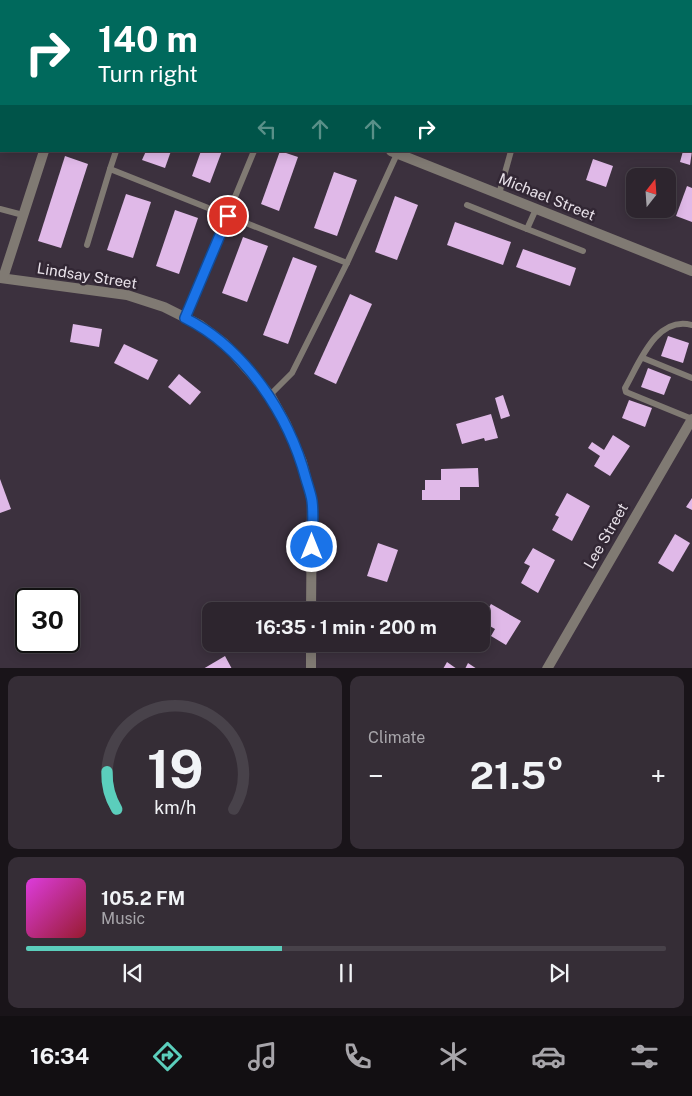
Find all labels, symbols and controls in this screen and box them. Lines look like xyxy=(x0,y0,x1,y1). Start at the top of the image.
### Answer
text: 140 m xyxy=(98,19,198,60)
icon: right xyxy=(15,20,80,85)
text: Turn right xyxy=(98,61,198,87)
icon: left xyxy=(253,115,281,143)
icon: ahead xyxy=(306,115,334,143)
icon: ahead xyxy=(359,115,387,143)
icon: right xyxy=(412,115,440,143)
north arrow xyxy=(626,168,676,218)
map controls xyxy=(626,168,676,218)
street label: Michael Street xyxy=(496,169,598,224)
pin xyxy=(207,195,249,237)
icon: arrive xyxy=(214,202,242,230)
street label: Lindsay Street xyxy=(36,259,139,292)
street label: Lee Street xyxy=(580,500,631,571)
position arrow xyxy=(285,520,337,572)
speed limit sign: 30 xyxy=(15,588,80,653)
text: 16:35 · 1 min · 200 m xyxy=(255,616,437,638)
text: Climate xyxy=(368,728,425,747)
text: 19 xyxy=(147,739,203,800)
text: 21.5° xyxy=(470,753,564,798)
text: − xyxy=(368,759,384,792)
text: + xyxy=(650,759,666,792)
text: km/h xyxy=(154,797,196,818)
text: 105.2 FM xyxy=(101,887,185,909)
text: Music xyxy=(101,909,145,928)
icon: previous xyxy=(119,959,147,987)
icon: pause xyxy=(332,959,360,987)
icon: next xyxy=(545,959,573,987)
icon: directions xyxy=(150,1039,185,1074)
icon: music xyxy=(245,1039,280,1074)
icon: phone xyxy=(340,1039,375,1074)
icon: climate xyxy=(436,1039,471,1074)
icon: car xyxy=(531,1039,566,1074)
icon: filters xyxy=(627,1039,662,1074)
text: 16:34 xyxy=(30,1043,89,1069)

